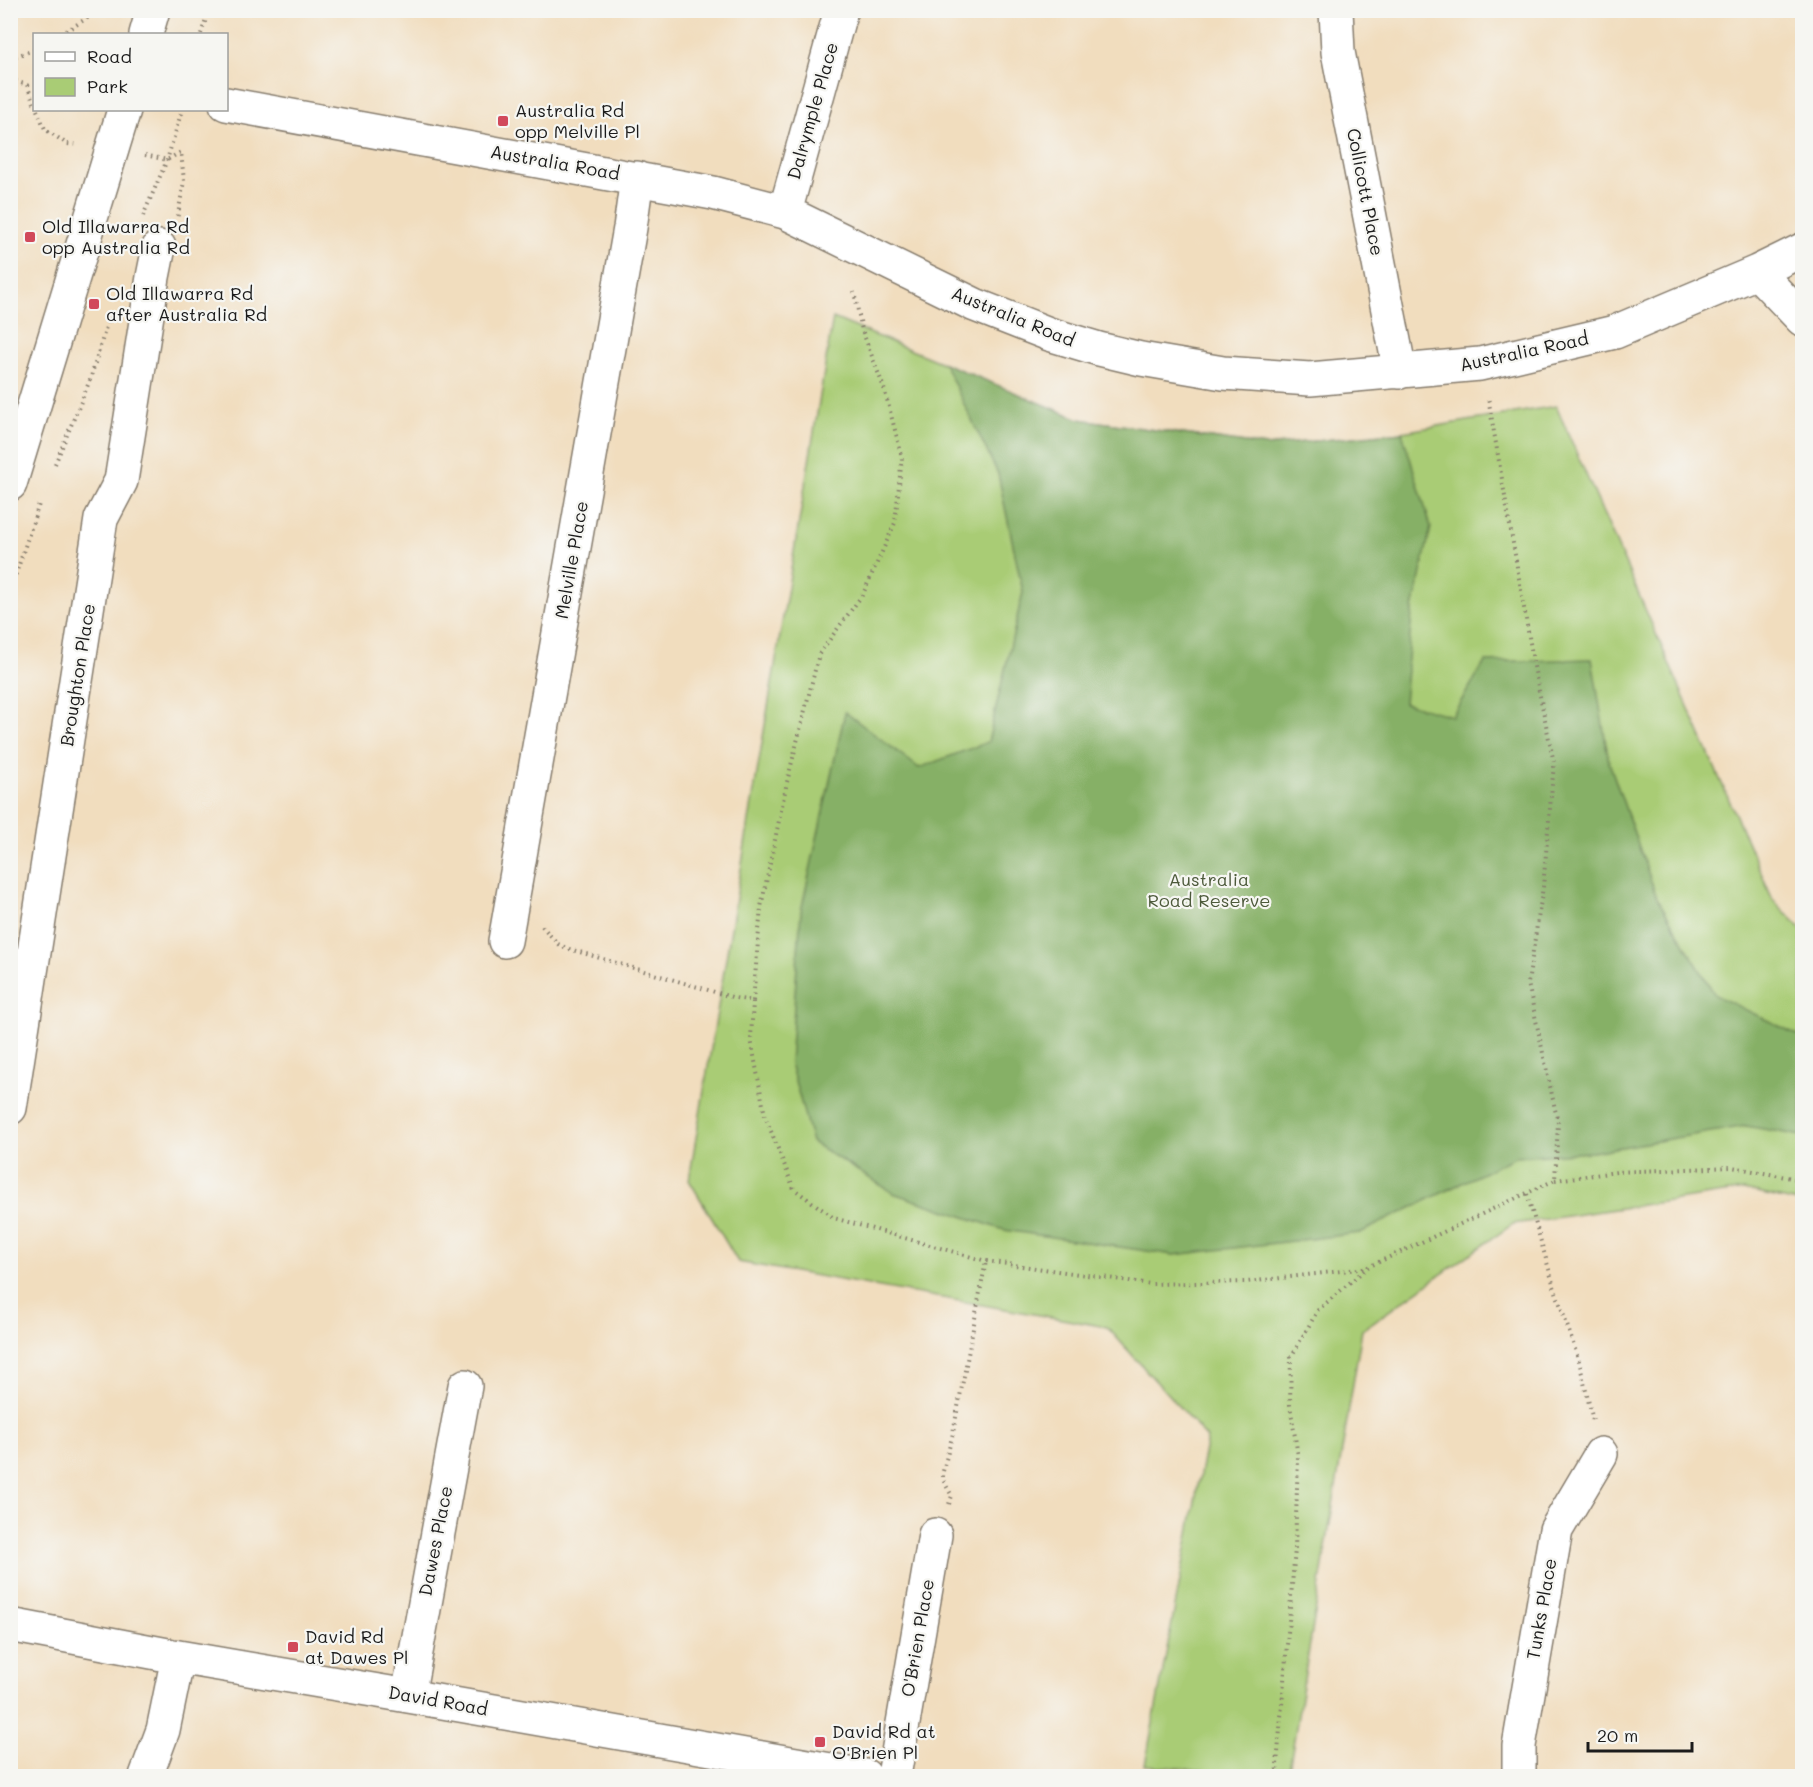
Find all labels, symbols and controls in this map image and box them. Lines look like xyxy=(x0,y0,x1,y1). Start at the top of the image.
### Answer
legend xyxy=(33,33,228,111)
street label: Dalrymple Place xyxy=(781,39,843,182)
text: Road xyxy=(87,44,132,68)
text: Park xyxy=(87,74,128,98)
place label: Australia Rd opp Melville Pl xyxy=(515,98,640,143)
marker: Australia Rd opp Melville Pl xyxy=(496,114,510,128)
street label: Collicott Place xyxy=(1342,126,1390,258)
street label: Australia Road xyxy=(489,139,622,185)
place label: Old Illawarra Rd opp Australia Rd xyxy=(42,214,190,259)
marker: Old Illawarra Rd opp Australia Rd xyxy=(23,230,37,244)
street label: Australia Road xyxy=(948,280,1079,352)
place label: Old Illawarra Rd after Australia Rd xyxy=(106,281,267,326)
marker: Old Illawarra Rd after Australia Rd xyxy=(87,297,101,311)
street label: Australia Road xyxy=(1457,326,1590,376)
street label: Melville Place xyxy=(549,499,593,621)
street label: Broughton Place xyxy=(54,602,100,748)
park label: Australia Road Reserve xyxy=(1148,867,1270,912)
street label: Dawes Place xyxy=(413,1484,457,1598)
street label: Tunks Place xyxy=(1520,1556,1562,1661)
street label: O'Brien Place xyxy=(895,1577,939,1699)
place label: David Rd at Dawes Pl xyxy=(305,1624,409,1669)
marker: David Rd at Dawes Pl xyxy=(286,1640,300,1654)
street label: David Road xyxy=(387,1679,490,1721)
scale bar xyxy=(1588,1715,1692,1753)
place label: David Rd at O'Brien Pl xyxy=(832,1719,936,1764)
text: 20 m xyxy=(1597,1723,1638,1747)
marker: David Rd at O'Brien Pl xyxy=(813,1735,827,1749)

